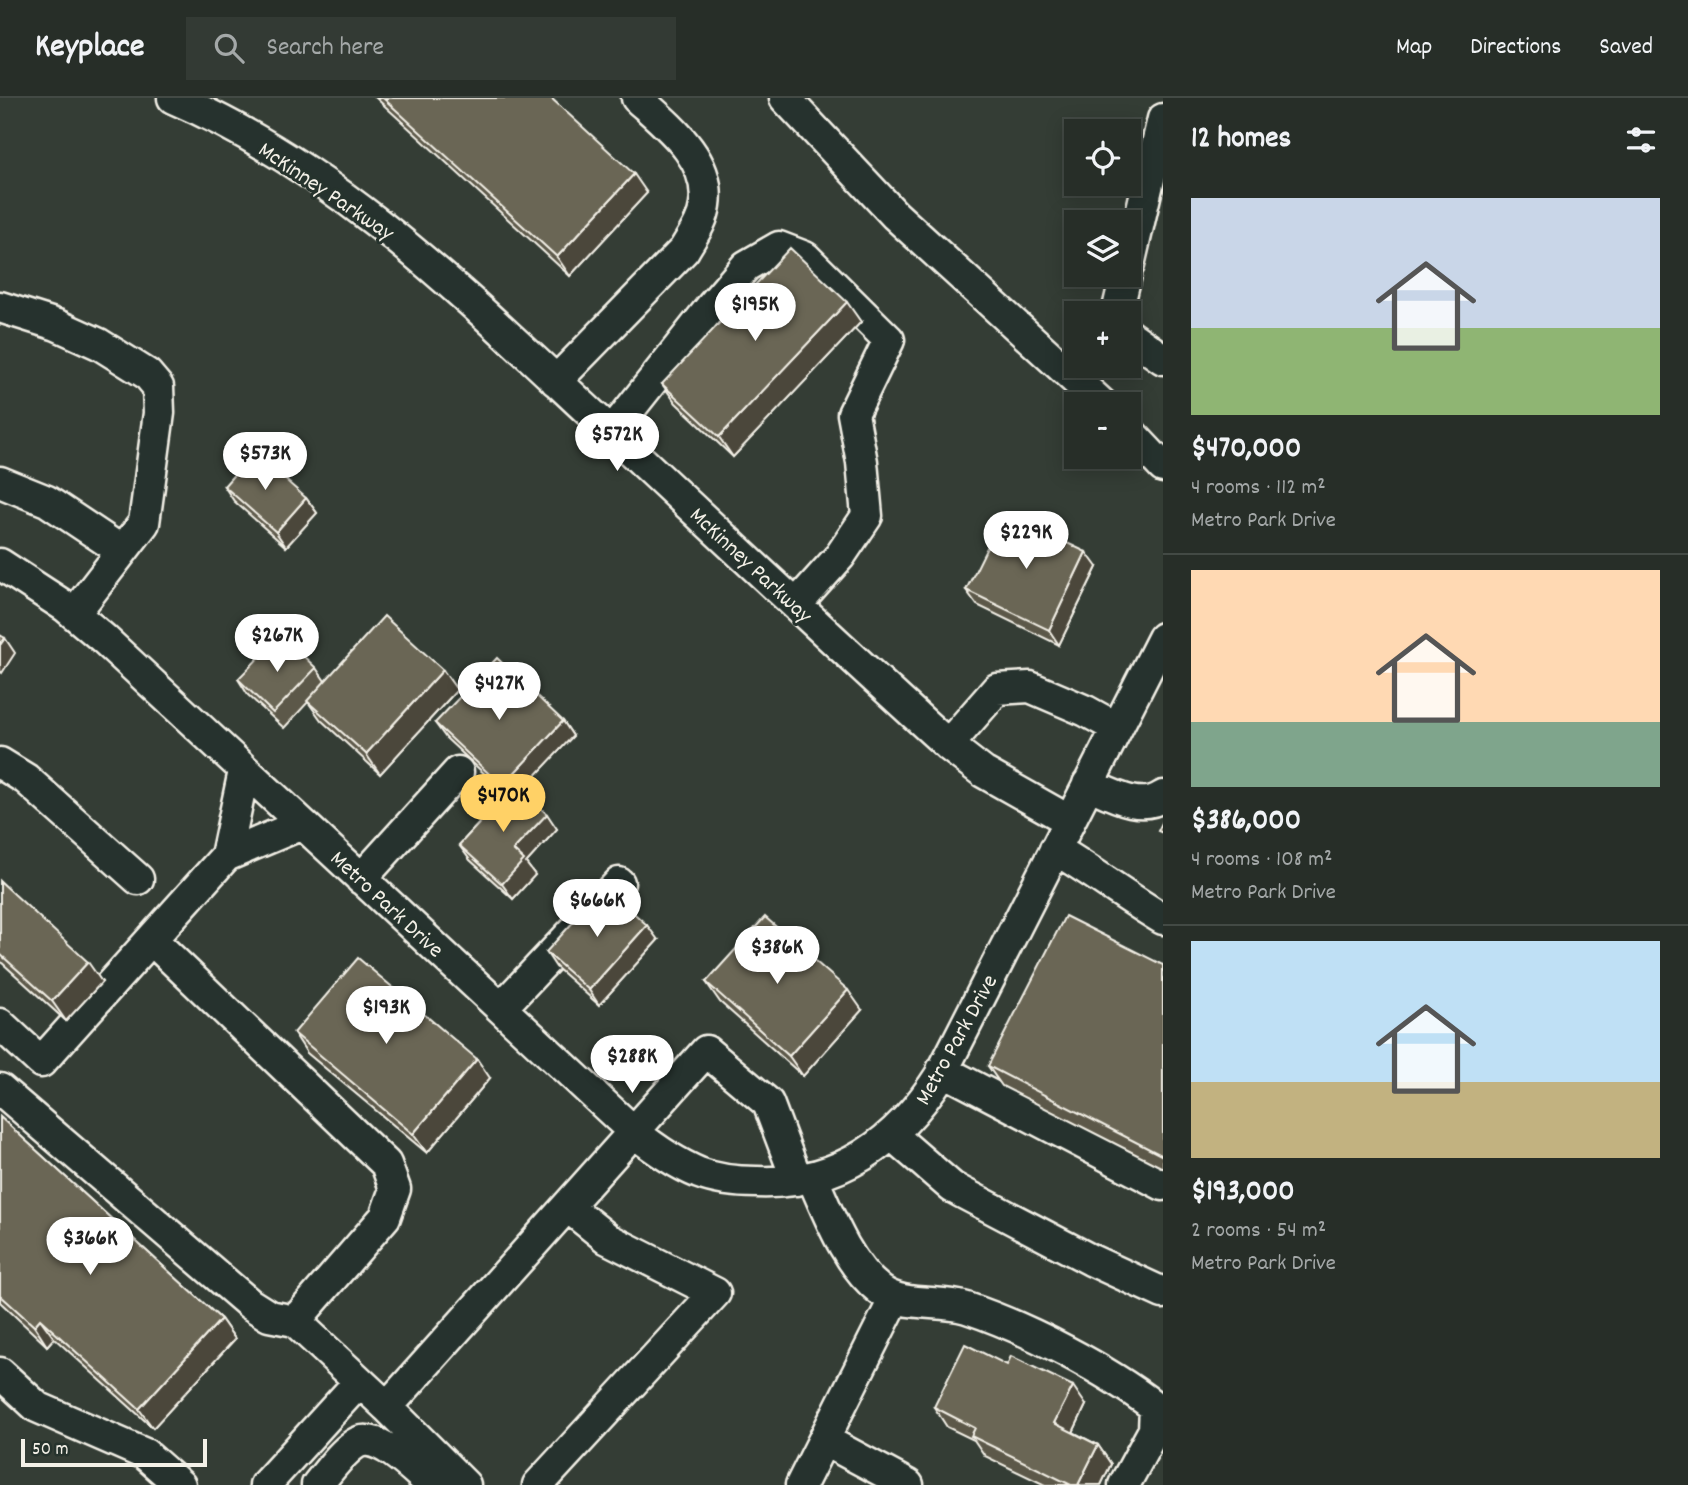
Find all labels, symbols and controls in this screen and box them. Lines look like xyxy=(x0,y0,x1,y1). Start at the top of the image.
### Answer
search box xyxy=(186,17,676,80)
text: Keyplace xyxy=(35,25,144,72)
icon: search xyxy=(210,29,248,67)
text: Search here xyxy=(266,30,384,67)
text: Map xyxy=(1396,31,1432,65)
text: Directions xyxy=(1470,31,1561,65)
text: Saved xyxy=(1599,31,1653,65)
map controls xyxy=(1064,119,1141,469)
button: locate xyxy=(1064,119,1141,196)
text: 12 homes xyxy=(1191,119,1291,162)
icon: filters xyxy=(1622,121,1660,159)
street label: McKinney Parkway xyxy=(250,135,400,251)
button: layers xyxy=(1064,210,1141,287)
icon: home xyxy=(1363,243,1489,369)
pin: $195K xyxy=(706,284,804,343)
text: $195K xyxy=(731,289,779,322)
button: + xyxy=(1064,301,1141,378)
button: − xyxy=(1064,392,1141,469)
pin: $572K xyxy=(568,414,666,473)
text: $572K xyxy=(591,419,643,452)
text: $470,000 xyxy=(1191,429,1301,472)
pin: $573K xyxy=(216,432,314,492)
text: $573K xyxy=(239,438,291,471)
text: 4 rooms · 112 m² xyxy=(1191,472,1326,505)
street label: McKinney Parkway xyxy=(681,501,819,633)
text: Metro Park Drive xyxy=(1191,505,1336,538)
pin: $229K xyxy=(977,512,1075,571)
text: $229K xyxy=(1000,517,1052,550)
pin: $267K xyxy=(228,614,326,674)
icon: home xyxy=(1363,615,1489,741)
text: $267K xyxy=(251,620,303,653)
pin: $427K xyxy=(450,662,548,722)
text: $427K xyxy=(474,668,524,701)
pin: $470K xyxy=(454,774,552,834)
text: $470K xyxy=(476,780,530,813)
text: $386,000 xyxy=(1191,801,1301,844)
street label: Metro Park Drive xyxy=(321,844,450,967)
text: 4 rooms · 108 m² xyxy=(1191,844,1332,877)
text: Metro Park Drive xyxy=(1191,877,1336,910)
pin: $666K xyxy=(548,880,646,939)
text: $666K xyxy=(569,885,625,918)
pin: $386K xyxy=(728,926,826,986)
text: $386K xyxy=(751,932,804,965)
street label: Metro Park Drive xyxy=(909,969,1008,1112)
pin: $193K xyxy=(337,986,435,1046)
icon: home xyxy=(1363,986,1489,1112)
text: $193K xyxy=(362,992,410,1025)
pin: $288K xyxy=(583,1035,681,1095)
text: $288K xyxy=(607,1041,657,1074)
text: $193,000 xyxy=(1191,1172,1295,1215)
text: 2 rooms · 54 m² xyxy=(1191,1215,1326,1248)
pin: $366K xyxy=(41,1218,139,1277)
text: $366K xyxy=(62,1223,118,1256)
text: Metro Park Drive xyxy=(1191,1248,1336,1281)
scale bar xyxy=(21,1436,206,1468)
text: 50 m xyxy=(32,1437,69,1464)

